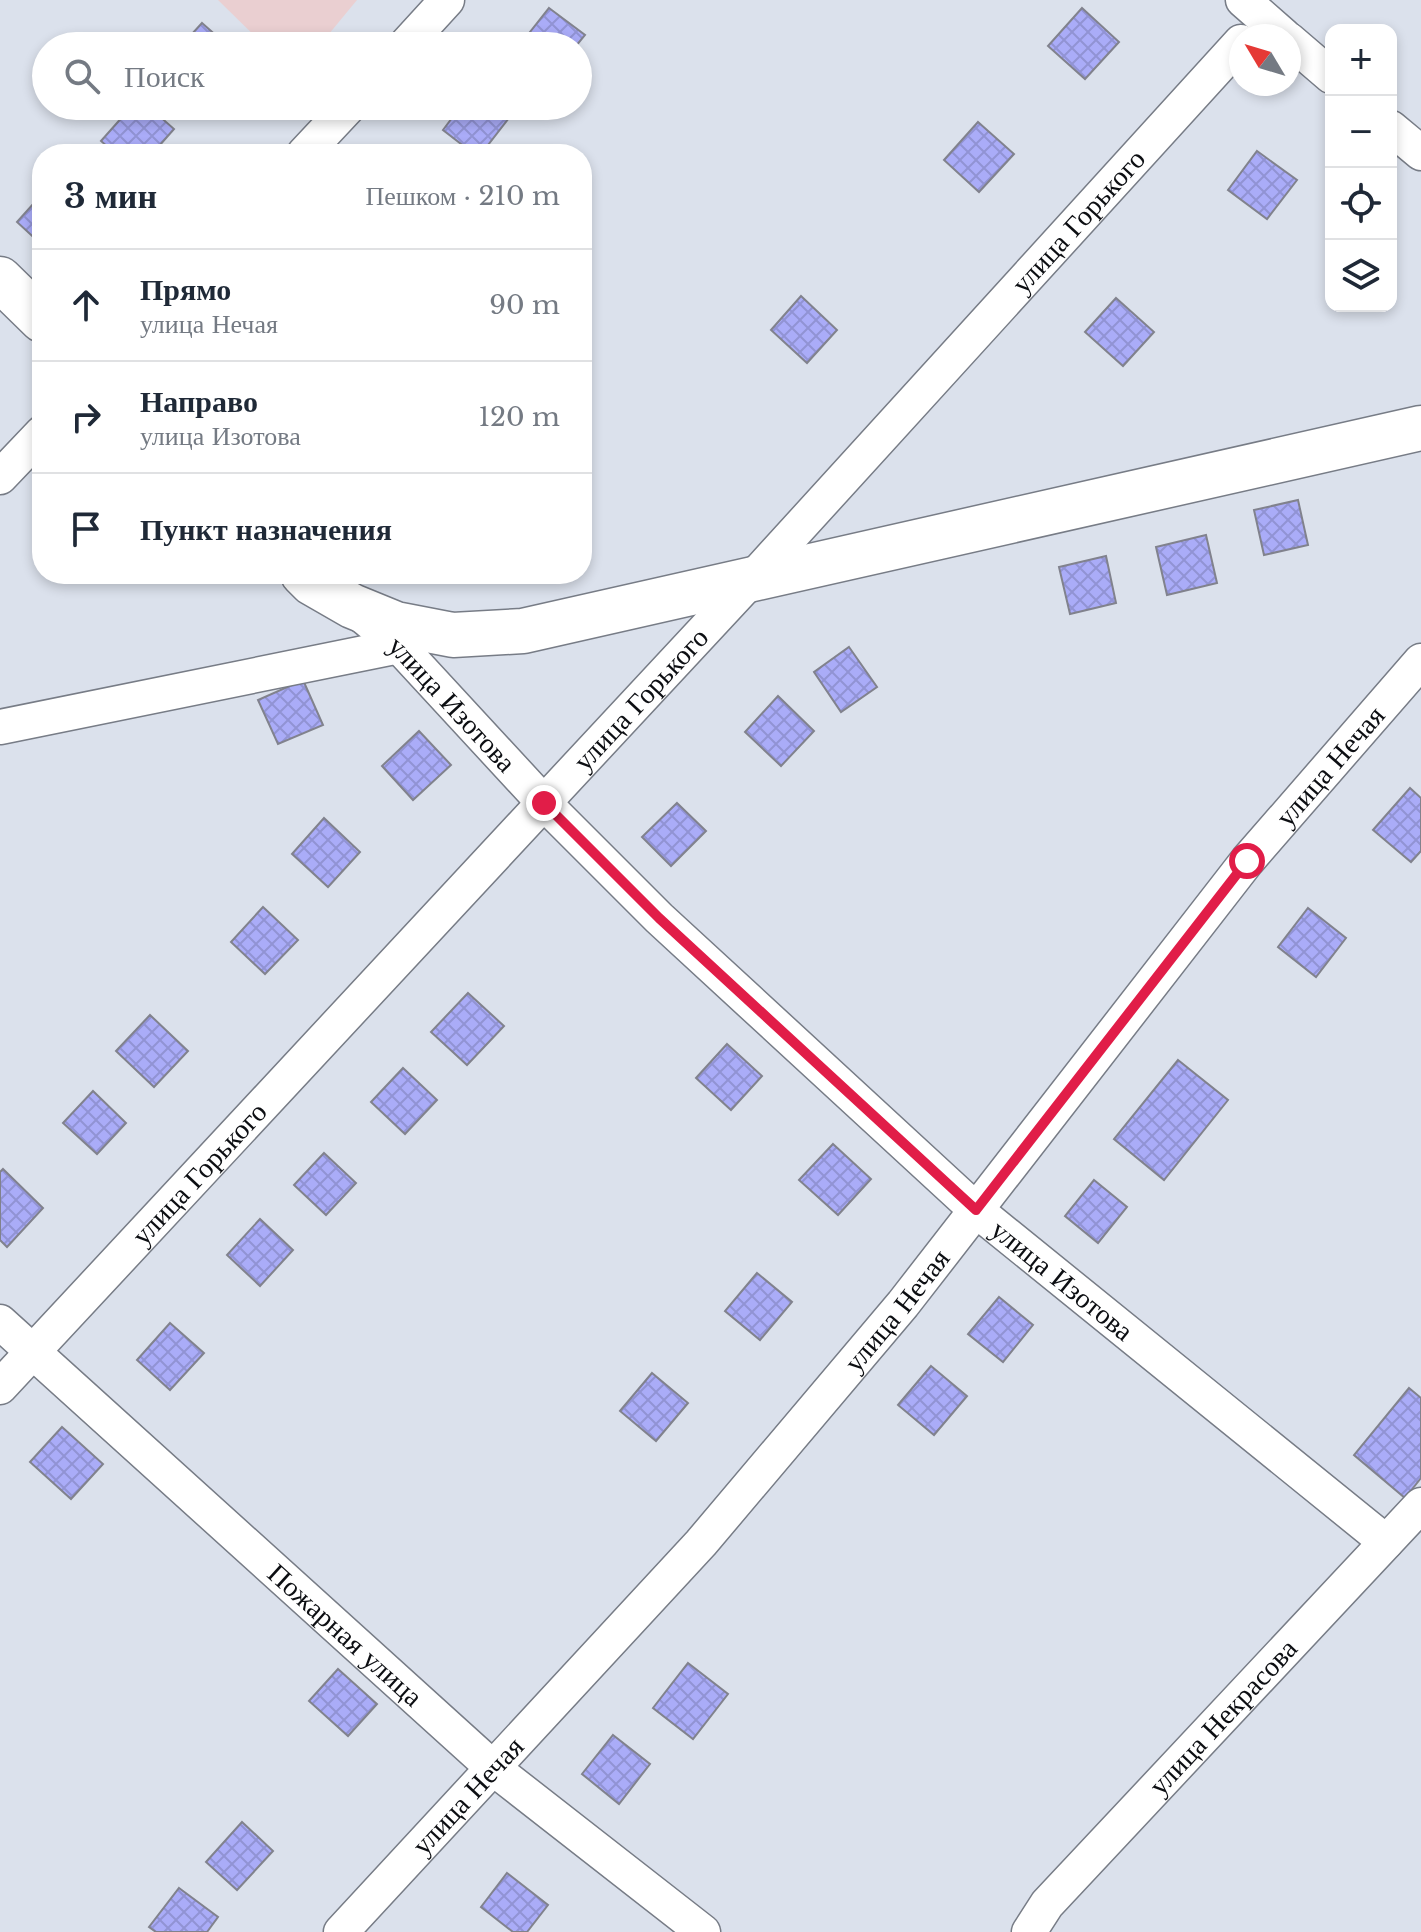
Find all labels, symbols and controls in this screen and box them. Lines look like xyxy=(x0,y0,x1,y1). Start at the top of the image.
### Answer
north arrow xyxy=(1229,24,1301,96)
map controls xyxy=(1325,24,1397,312)
button: + xyxy=(1325,24,1397,96)
search box xyxy=(32,32,592,120)
icon: search xyxy=(60,54,104,98)
text: Поиск xyxy=(124,58,205,95)
button: − xyxy=(1325,96,1397,168)
street label: улица Горького xyxy=(1004,142,1153,301)
button: locate xyxy=(1325,168,1397,240)
text: 3 мин xyxy=(64,175,157,217)
text: Пешком · 210 m xyxy=(366,180,560,212)
button: layers xyxy=(1325,240,1397,312)
text: Прямо xyxy=(140,271,231,308)
icon: ahead xyxy=(64,283,108,327)
text: 90 m xyxy=(489,289,560,321)
text: улица Нечая xyxy=(140,308,278,340)
text: Направо xyxy=(140,383,258,420)
icon: right xyxy=(64,395,108,439)
text: 120 m xyxy=(478,401,560,433)
text: улица Изотова xyxy=(140,420,301,452)
icon: arrive xyxy=(64,507,108,551)
text: Пункт назначения xyxy=(140,511,392,548)
street label: улица Горького xyxy=(566,620,716,778)
street label: улица Изотова xyxy=(381,628,524,780)
street label: улица Нечая xyxy=(1268,699,1392,834)
route end xyxy=(526,785,562,821)
route start xyxy=(1229,843,1265,879)
street label: улица Горького xyxy=(124,1095,274,1252)
street label: улица Изотова xyxy=(984,1212,1141,1349)
street label: улица Нечая xyxy=(836,1242,957,1379)
street label: Пожарная улица xyxy=(260,1556,430,1714)
street label: улица Некрасова xyxy=(1141,1631,1305,1803)
street label: улица Нечая xyxy=(404,1729,531,1862)

